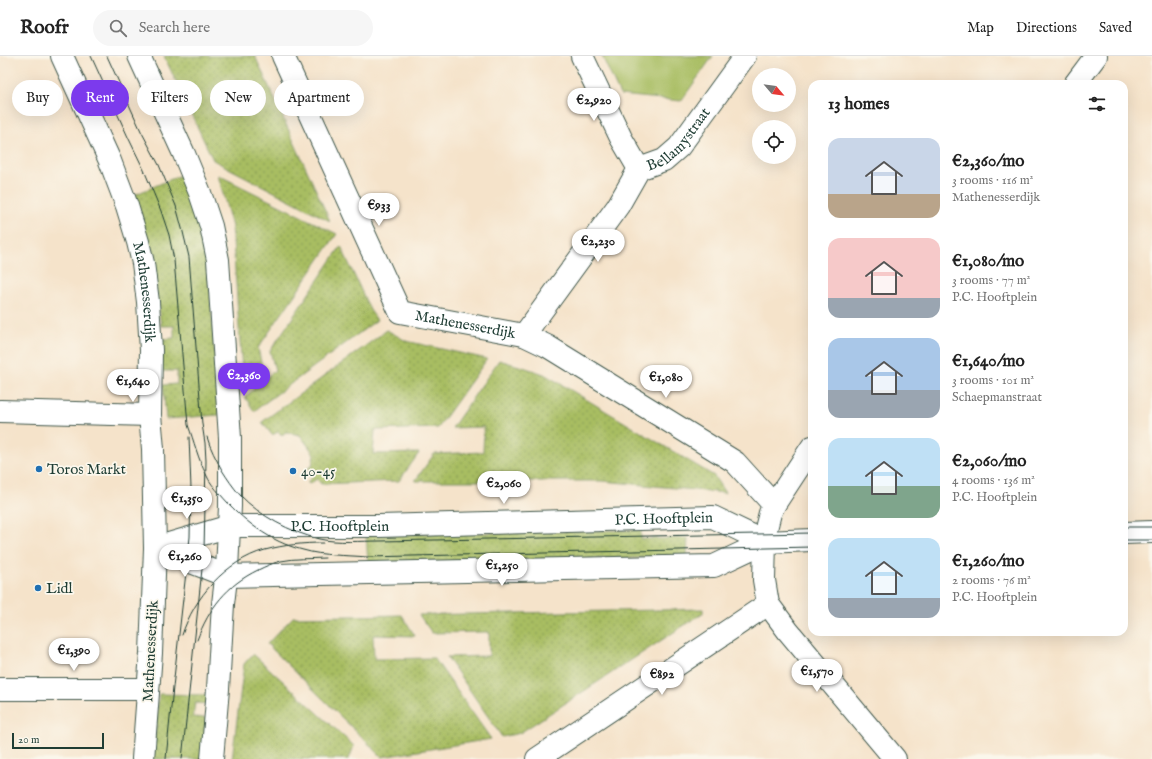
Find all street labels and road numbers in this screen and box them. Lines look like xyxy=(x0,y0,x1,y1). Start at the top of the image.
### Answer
street label: Bellamystraat xyxy=(644,104,714,175)
street label: Mathenesserdijk xyxy=(128,240,160,344)
street label: Mathenesserdijk xyxy=(413,306,518,343)
street label: P.C. Hooftplein xyxy=(614,508,713,530)
street label: P.C. Hooftplein xyxy=(291,517,389,536)
street label: Mathenesserdijk xyxy=(138,599,163,702)

